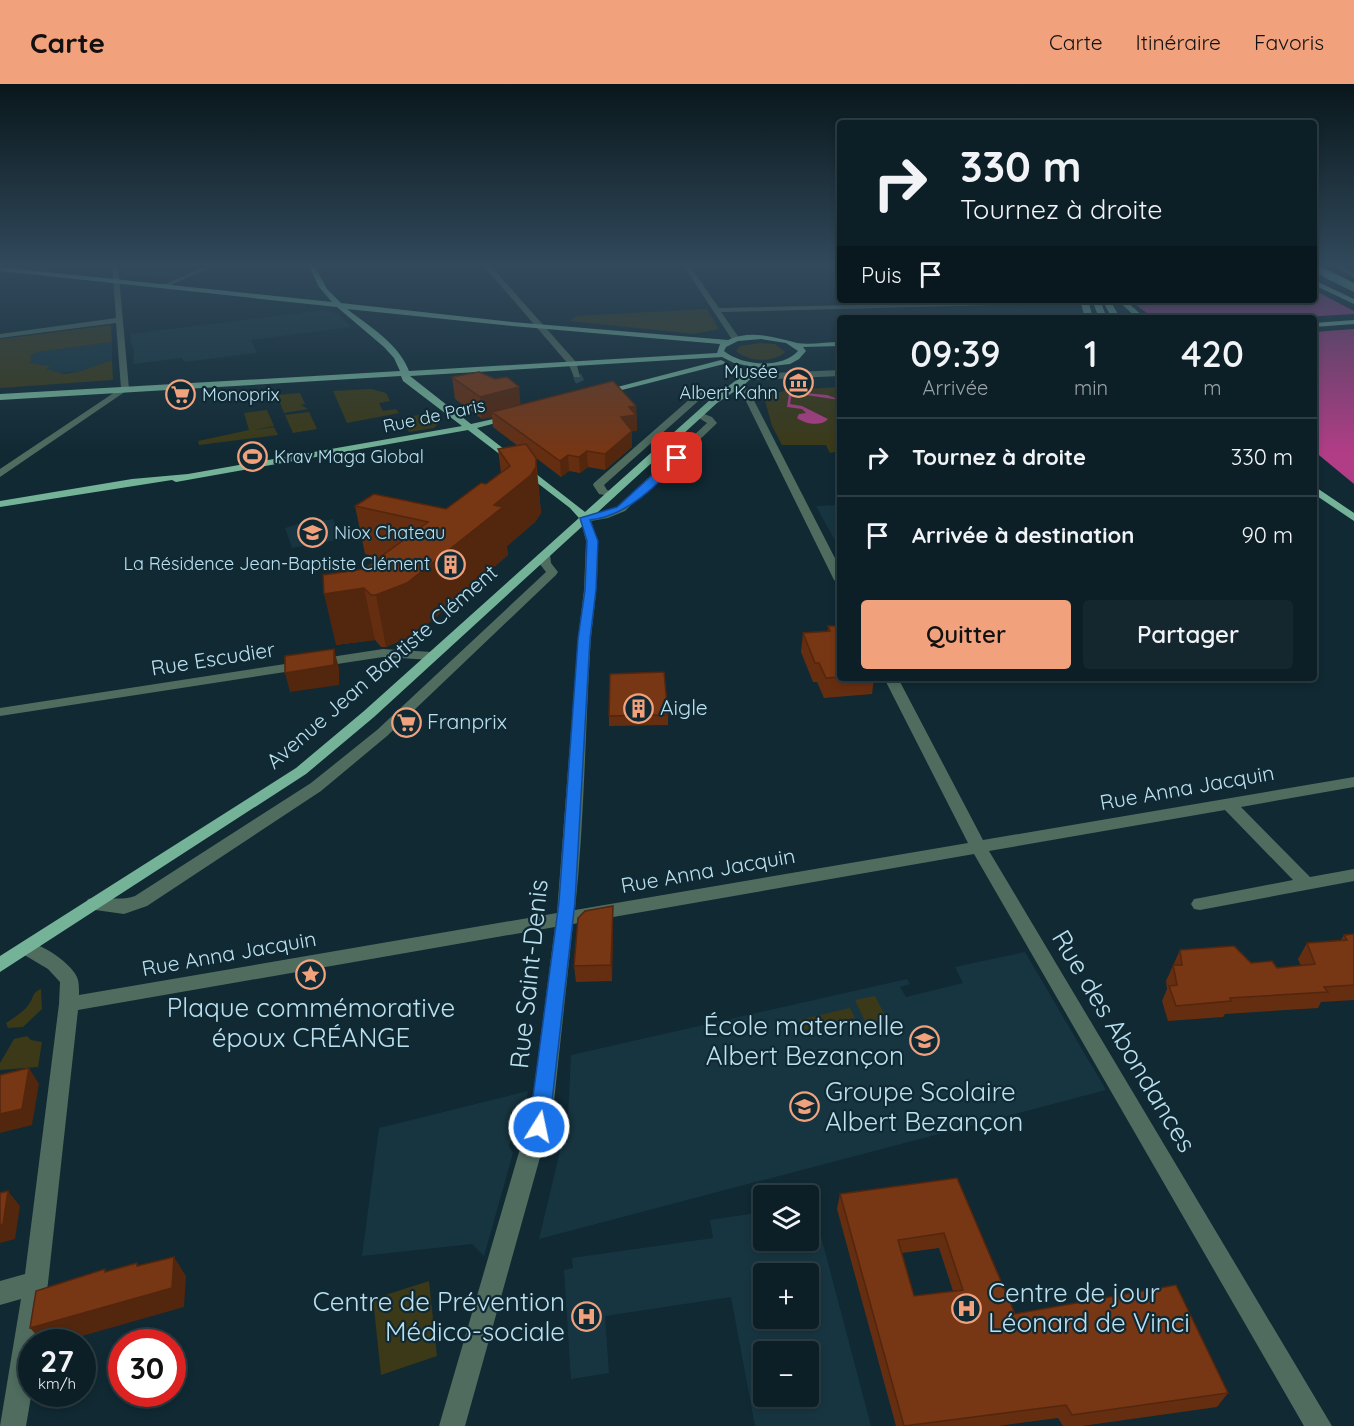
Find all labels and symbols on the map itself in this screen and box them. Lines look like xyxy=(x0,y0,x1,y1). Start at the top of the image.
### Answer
place label: Musée Albert Kahn xyxy=(680,360,778,404)
museum icon: Musée Albert Kahn xyxy=(783,366,815,398)
supermarket icon: Monoprix xyxy=(165,379,197,411)
place label: Monoprix xyxy=(202,383,280,406)
street label: Rue de Paris xyxy=(381,393,487,438)
pin xyxy=(651,432,702,483)
sports icon: Krav Maga Global xyxy=(237,441,269,473)
place label: Krav Maga Global xyxy=(274,445,424,468)
school or university icon: Niox Chateau xyxy=(297,517,329,549)
place label: Niox Chateau xyxy=(334,521,445,544)
building icon: La Résidence Jean-Baptiste Clément xyxy=(435,548,467,580)
place label: La Résidence Jean-Baptiste Clément xyxy=(123,552,430,575)
street label: Avenue Jean Baptiste Clément xyxy=(260,559,502,774)
street label: Rue Escudier xyxy=(149,635,277,681)
building icon: Aigle xyxy=(623,692,655,724)
place label: Aigle xyxy=(660,694,708,720)
supermarket icon: Franprix xyxy=(390,706,422,738)
place label: Franprix xyxy=(427,708,507,734)
street label: Rue Anna Jacquin xyxy=(1098,759,1276,815)
street label: Rue Anna Jacquin xyxy=(619,842,797,898)
street label: Rue Saint-Denis xyxy=(502,878,555,1070)
street label: Rue des Abondances xyxy=(1045,924,1204,1158)
street label: Rue Anna Jacquin xyxy=(140,925,318,981)
place icon: Plaque commémorative époux CRÉANGE xyxy=(295,958,327,990)
place label: Plaque commémorative époux CRÉANGE xyxy=(167,991,455,1054)
place label: École maternelle Albert Bezançon xyxy=(704,1009,904,1072)
school or university icon: École maternelle Albert Bezançon xyxy=(909,1025,941,1057)
place label: Groupe Scolaire Albert Bezançon xyxy=(825,1075,1023,1138)
school or university icon: Groupe Scolaire Albert Bezançon xyxy=(788,1091,820,1123)
position arrow xyxy=(507,1095,571,1159)
place label: Centre de jour Léonard de Vinci xyxy=(988,1276,1190,1339)
place label: Centre de Prévention Médico-sociale xyxy=(313,1285,565,1348)
hospital icon: Centre de jour Léonard de Vinci xyxy=(951,1292,983,1324)
hospital icon: Centre de Prévention Médico-sociale xyxy=(570,1301,602,1333)
speed limit sign: 30 xyxy=(108,1329,186,1407)

